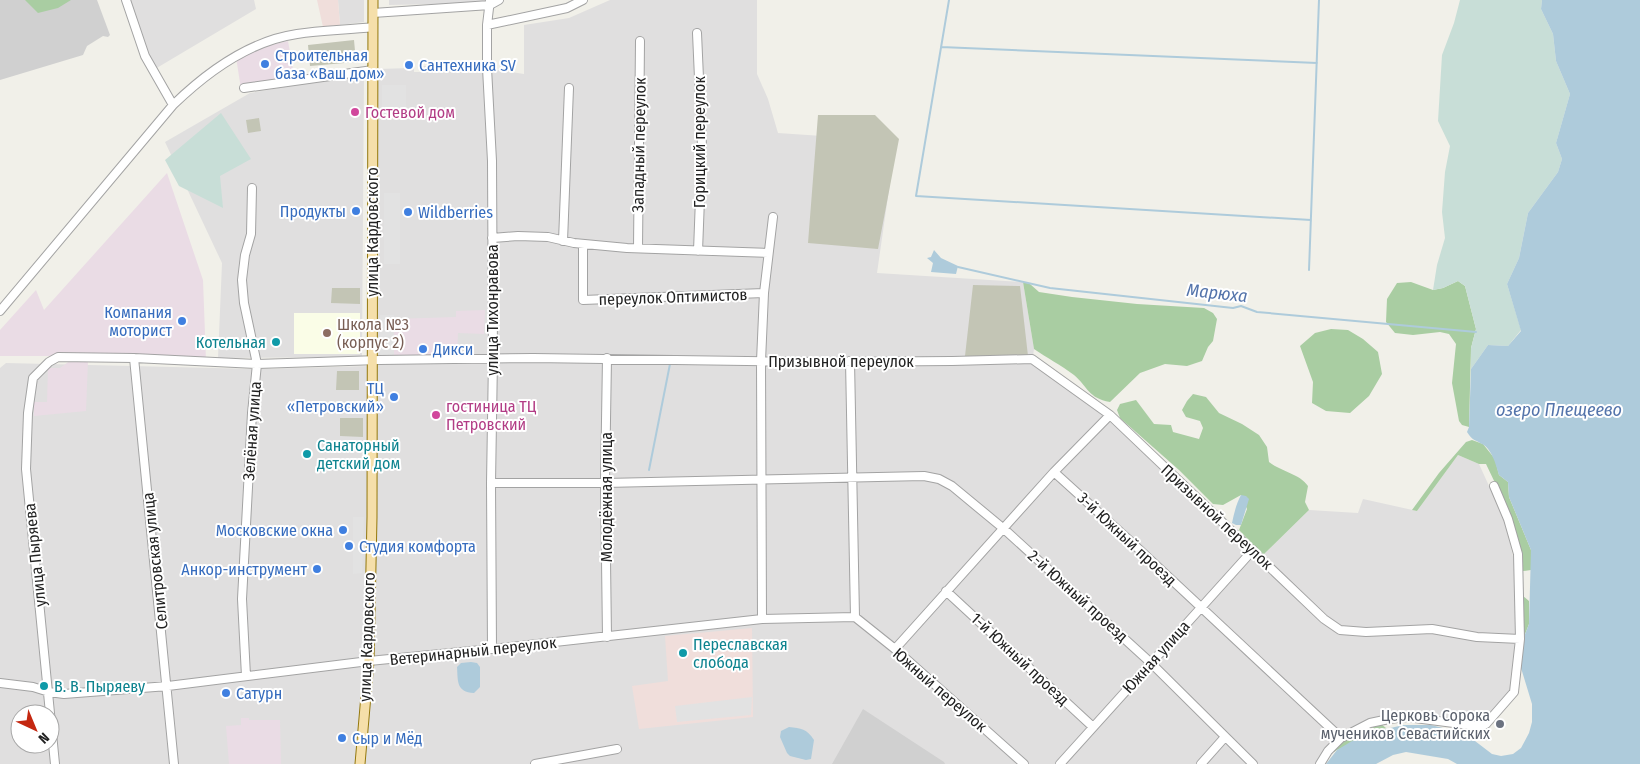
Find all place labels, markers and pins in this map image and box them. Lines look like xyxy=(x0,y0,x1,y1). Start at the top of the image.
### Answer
place label: Строительная база «Ваш дом» xyxy=(275,46,385,83)
place label: Сантехника SV xyxy=(419,56,517,75)
marker: Строительная база «Ваш дом» xyxy=(259,58,271,70)
marker: Сантехника SV xyxy=(403,59,415,71)
place label: Гостевой дом xyxy=(365,103,455,122)
marker: Гостевой дом xyxy=(349,106,361,118)
place label: Продукты xyxy=(280,202,346,221)
place label: Wildberries xyxy=(418,203,493,222)
marker: Продукты xyxy=(350,205,362,217)
marker: Wildberries xyxy=(402,206,414,218)
place label: Компания моторист xyxy=(104,303,172,340)
marker: Компания моторист xyxy=(176,315,188,327)
place label: Школа №3 (корпус 2) xyxy=(337,315,409,352)
marker: Школа №3 (корпус 2) xyxy=(321,327,333,339)
place label: Котельная xyxy=(196,333,266,352)
marker: Котельная xyxy=(270,336,282,348)
place label: Дикси xyxy=(432,340,473,359)
marker: Дикси xyxy=(417,343,429,355)
place label: ТЦ «Петровский» xyxy=(287,379,384,416)
marker: ТЦ «Петровский» xyxy=(388,391,400,403)
place label: гостиница ТЦ Петровский xyxy=(446,397,537,434)
marker: гостиница ТЦ Петровский xyxy=(430,409,442,421)
place label: Санаторный детский дом xyxy=(317,436,400,473)
marker: Санаторный детский дом xyxy=(301,448,313,460)
place label: Московские окна xyxy=(216,521,333,540)
marker: Московские окна xyxy=(337,524,349,536)
place label: Студия комфорта xyxy=(359,537,476,556)
marker: Студия комфорта xyxy=(343,540,355,552)
place label: Анкор-инструмент xyxy=(181,560,307,579)
marker: Анкор-инструмент xyxy=(311,563,323,575)
place label: Переславская слобода xyxy=(693,635,788,672)
marker: Переславская слобода xyxy=(677,647,689,659)
place label: В. В. Пыряеву xyxy=(54,677,146,696)
marker: В. В. Пыряеву xyxy=(38,680,50,692)
place label: Сатурн xyxy=(236,684,282,703)
marker: Сатурн xyxy=(220,687,232,699)
place label: Церковь Сорока мучеников Севастийских xyxy=(1321,706,1490,743)
marker: Церковь Сорока мучеников Севастийских xyxy=(1494,718,1506,730)
place label: Сыр и Мёд xyxy=(352,729,422,748)
marker: Сыр и Мёд xyxy=(336,732,348,744)

